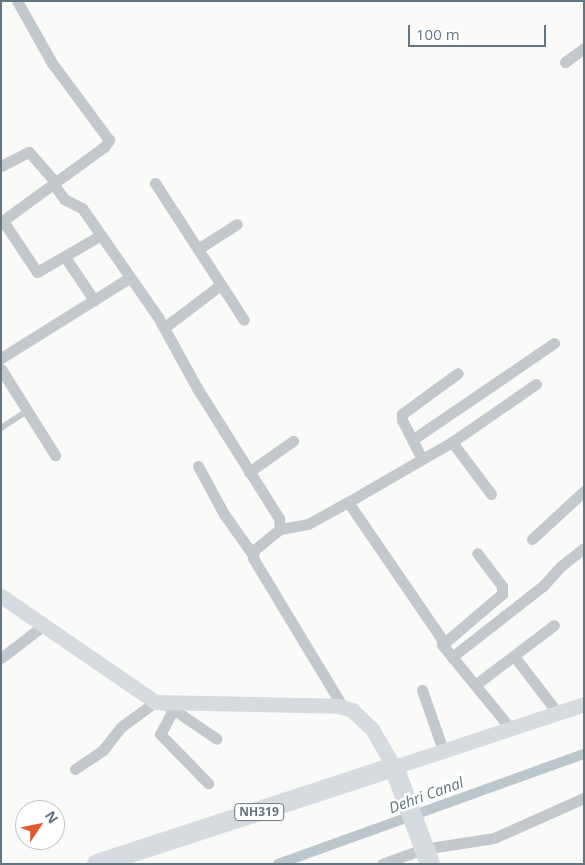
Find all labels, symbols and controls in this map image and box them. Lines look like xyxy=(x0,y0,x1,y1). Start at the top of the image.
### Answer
scale bar xyxy=(410,15,548,47)
text: 100 m xyxy=(416,24,460,44)
water label: Dehri Canal xyxy=(386,773,466,817)
north arrow xyxy=(15,800,65,850)
road number: NH319 xyxy=(234,802,284,822)
text: N xyxy=(41,807,63,827)

